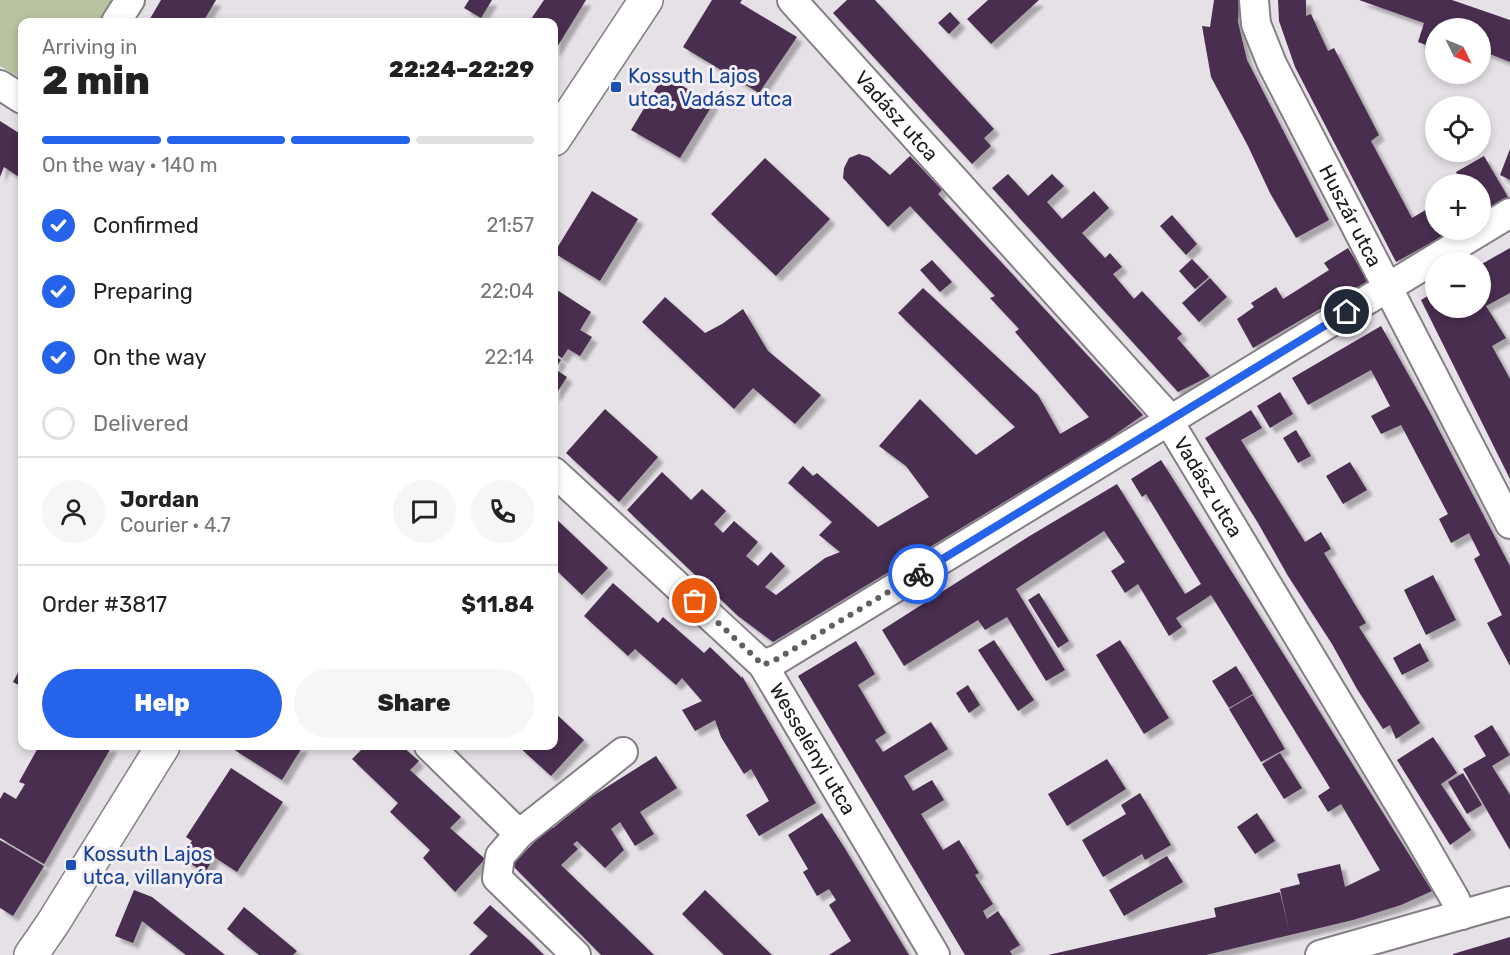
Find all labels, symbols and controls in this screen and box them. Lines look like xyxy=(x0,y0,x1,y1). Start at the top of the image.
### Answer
north arrow xyxy=(1425,18,1491,84)
map controls xyxy=(1425,18,1491,318)
text: Arriving in xyxy=(42,35,137,59)
text: 22:24–22:29 xyxy=(389,56,534,83)
text: 2 min xyxy=(42,58,150,104)
place label: Kossuth Lajos utca, Vadász utca xyxy=(628,64,792,111)
street label: Vadász utca xyxy=(850,66,943,166)
marker: Kossuth Lajos utca, Vadász utca xyxy=(609,80,623,94)
button: locate xyxy=(1425,96,1491,162)
text: On the way · 140 m xyxy=(42,153,218,177)
street label: Huszár utca xyxy=(1314,161,1387,271)
button: + xyxy=(1425,174,1491,240)
icon: check xyxy=(42,209,75,242)
text: Confirmed xyxy=(93,212,199,239)
text: 21:57 xyxy=(486,213,534,237)
button: − xyxy=(1425,252,1491,318)
icon: check xyxy=(42,275,75,308)
text: Preparing xyxy=(93,278,193,305)
text: 22:04 xyxy=(480,279,534,303)
pin xyxy=(1321,286,1372,337)
icon: home xyxy=(1330,295,1363,328)
icon: check xyxy=(42,341,75,374)
text: On the way xyxy=(93,344,207,371)
text: 22:14 xyxy=(484,345,534,369)
text: Delivered xyxy=(93,410,189,437)
street label: Vadász utca xyxy=(1169,432,1248,542)
button: person xyxy=(42,480,105,543)
button: chat xyxy=(393,480,456,543)
button: phone xyxy=(471,480,534,543)
text: Jordan xyxy=(120,486,199,513)
text: Courier · 4.7 xyxy=(120,513,231,537)
courier xyxy=(888,544,948,604)
icon: bike xyxy=(902,558,935,591)
pin xyxy=(669,575,720,626)
icon: bag xyxy=(678,584,711,617)
text: Order #3817 xyxy=(42,591,167,618)
text: $11.84 xyxy=(461,591,534,618)
button: Help xyxy=(42,669,282,738)
button: Share xyxy=(294,669,534,738)
street label: Wesselényi utca xyxy=(764,679,861,819)
place label: Kossuth Lajos utca, villanyóra xyxy=(83,842,223,889)
marker: Kossuth Lajos utca, villanyóra xyxy=(64,858,78,872)

